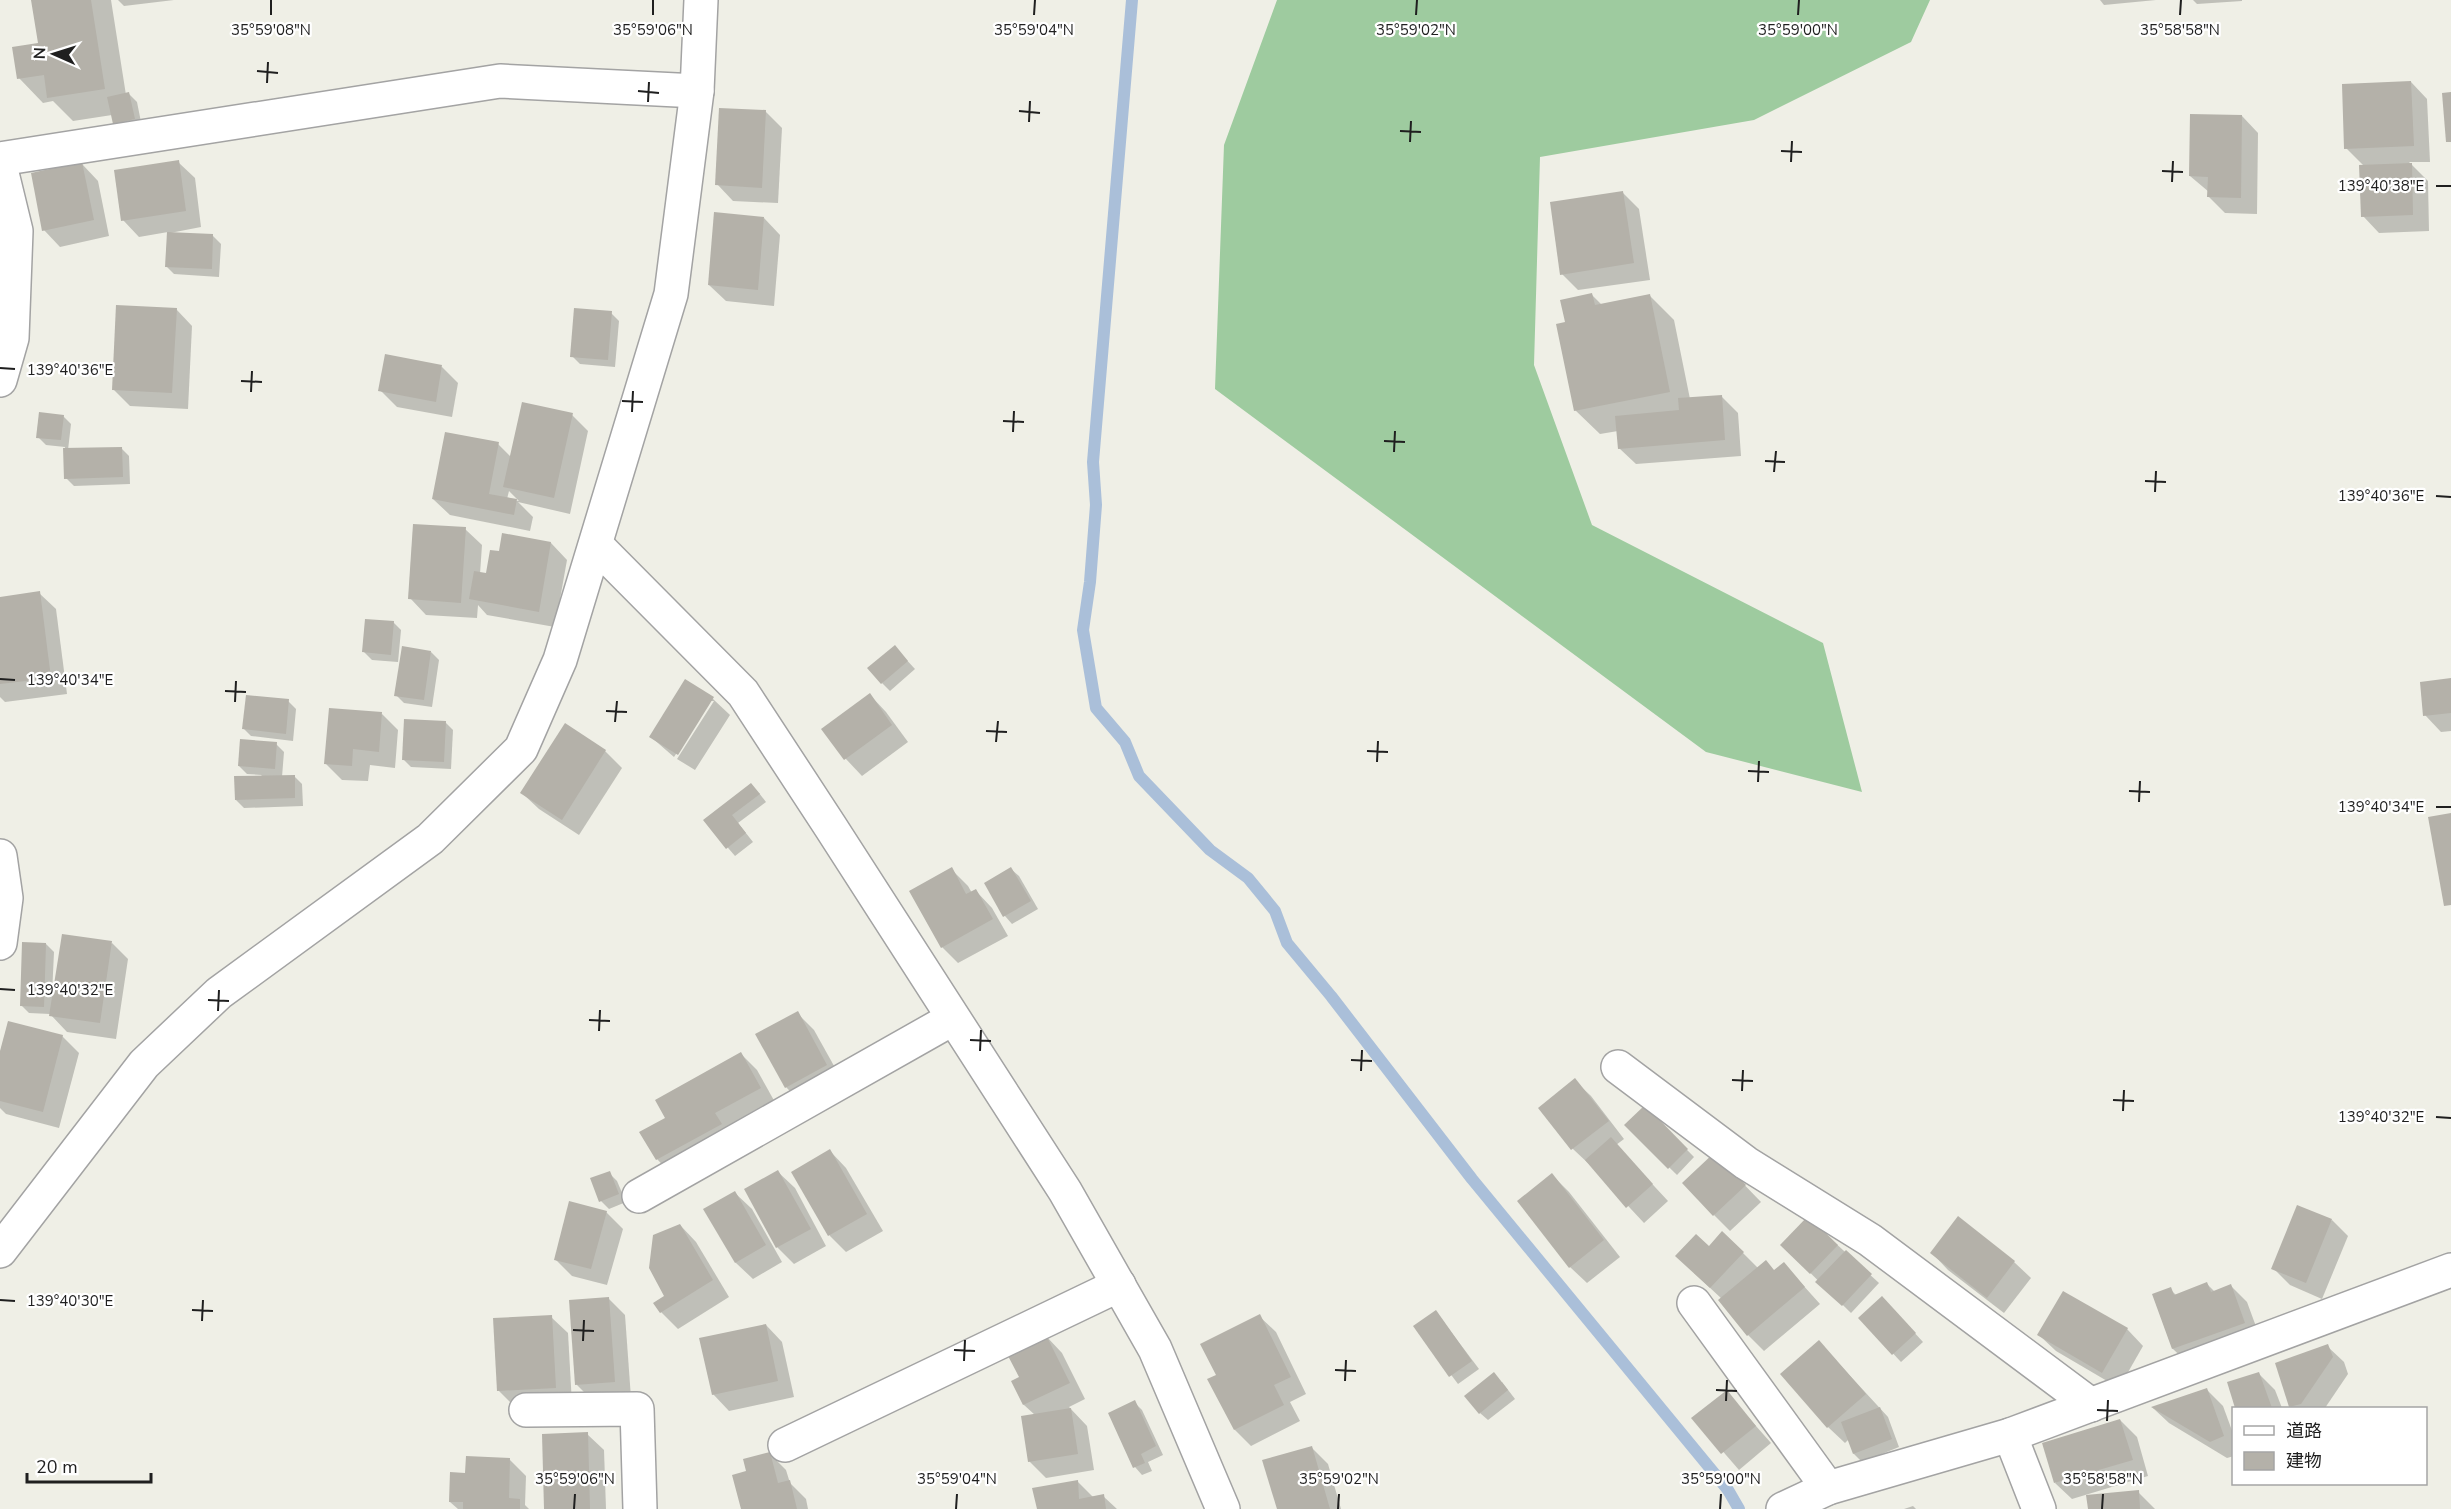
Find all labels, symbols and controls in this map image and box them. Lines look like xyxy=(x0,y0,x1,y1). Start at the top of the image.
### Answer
text: 35°59'08"N xyxy=(231,20,311,40)
text: 35°59'06"N xyxy=(613,20,693,40)
text: 35°59'04"N xyxy=(994,20,1074,40)
text: 35°59'02"N xyxy=(1376,20,1456,40)
text: 35°59'00"N xyxy=(1758,20,1838,40)
text: 35°58'58"N xyxy=(2140,20,2220,40)
north arrow xyxy=(24,24,84,84)
text: N xyxy=(29,47,51,60)
text: 139°40'38"E xyxy=(2338,176,2424,196)
text: 139°40'36"E xyxy=(27,360,113,380)
text: 139°40'36"E xyxy=(2338,486,2424,506)
text: 139°40'34"E xyxy=(27,670,113,690)
text: 139°40'34"E xyxy=(2338,797,2424,817)
text: 139°40'32"E xyxy=(27,980,113,1000)
text: 139°40'32"E xyxy=(2338,1107,2424,1127)
text: 139°40'30"E xyxy=(27,1291,113,1311)
legend xyxy=(2232,1407,2427,1485)
text: 道路 xyxy=(2286,1419,2322,1443)
scale bar xyxy=(27,1446,152,1484)
text: 建物 xyxy=(2286,1449,2322,1473)
text: 20 m xyxy=(36,1455,78,1479)
text: 35°59'06"N xyxy=(535,1469,615,1489)
text: 35°59'04"N xyxy=(917,1469,997,1489)
text: 35°59'02"N xyxy=(1299,1469,1379,1489)
text: 35°59'00"N xyxy=(1681,1469,1761,1489)
text: 35°58'58"N xyxy=(2063,1469,2143,1489)

